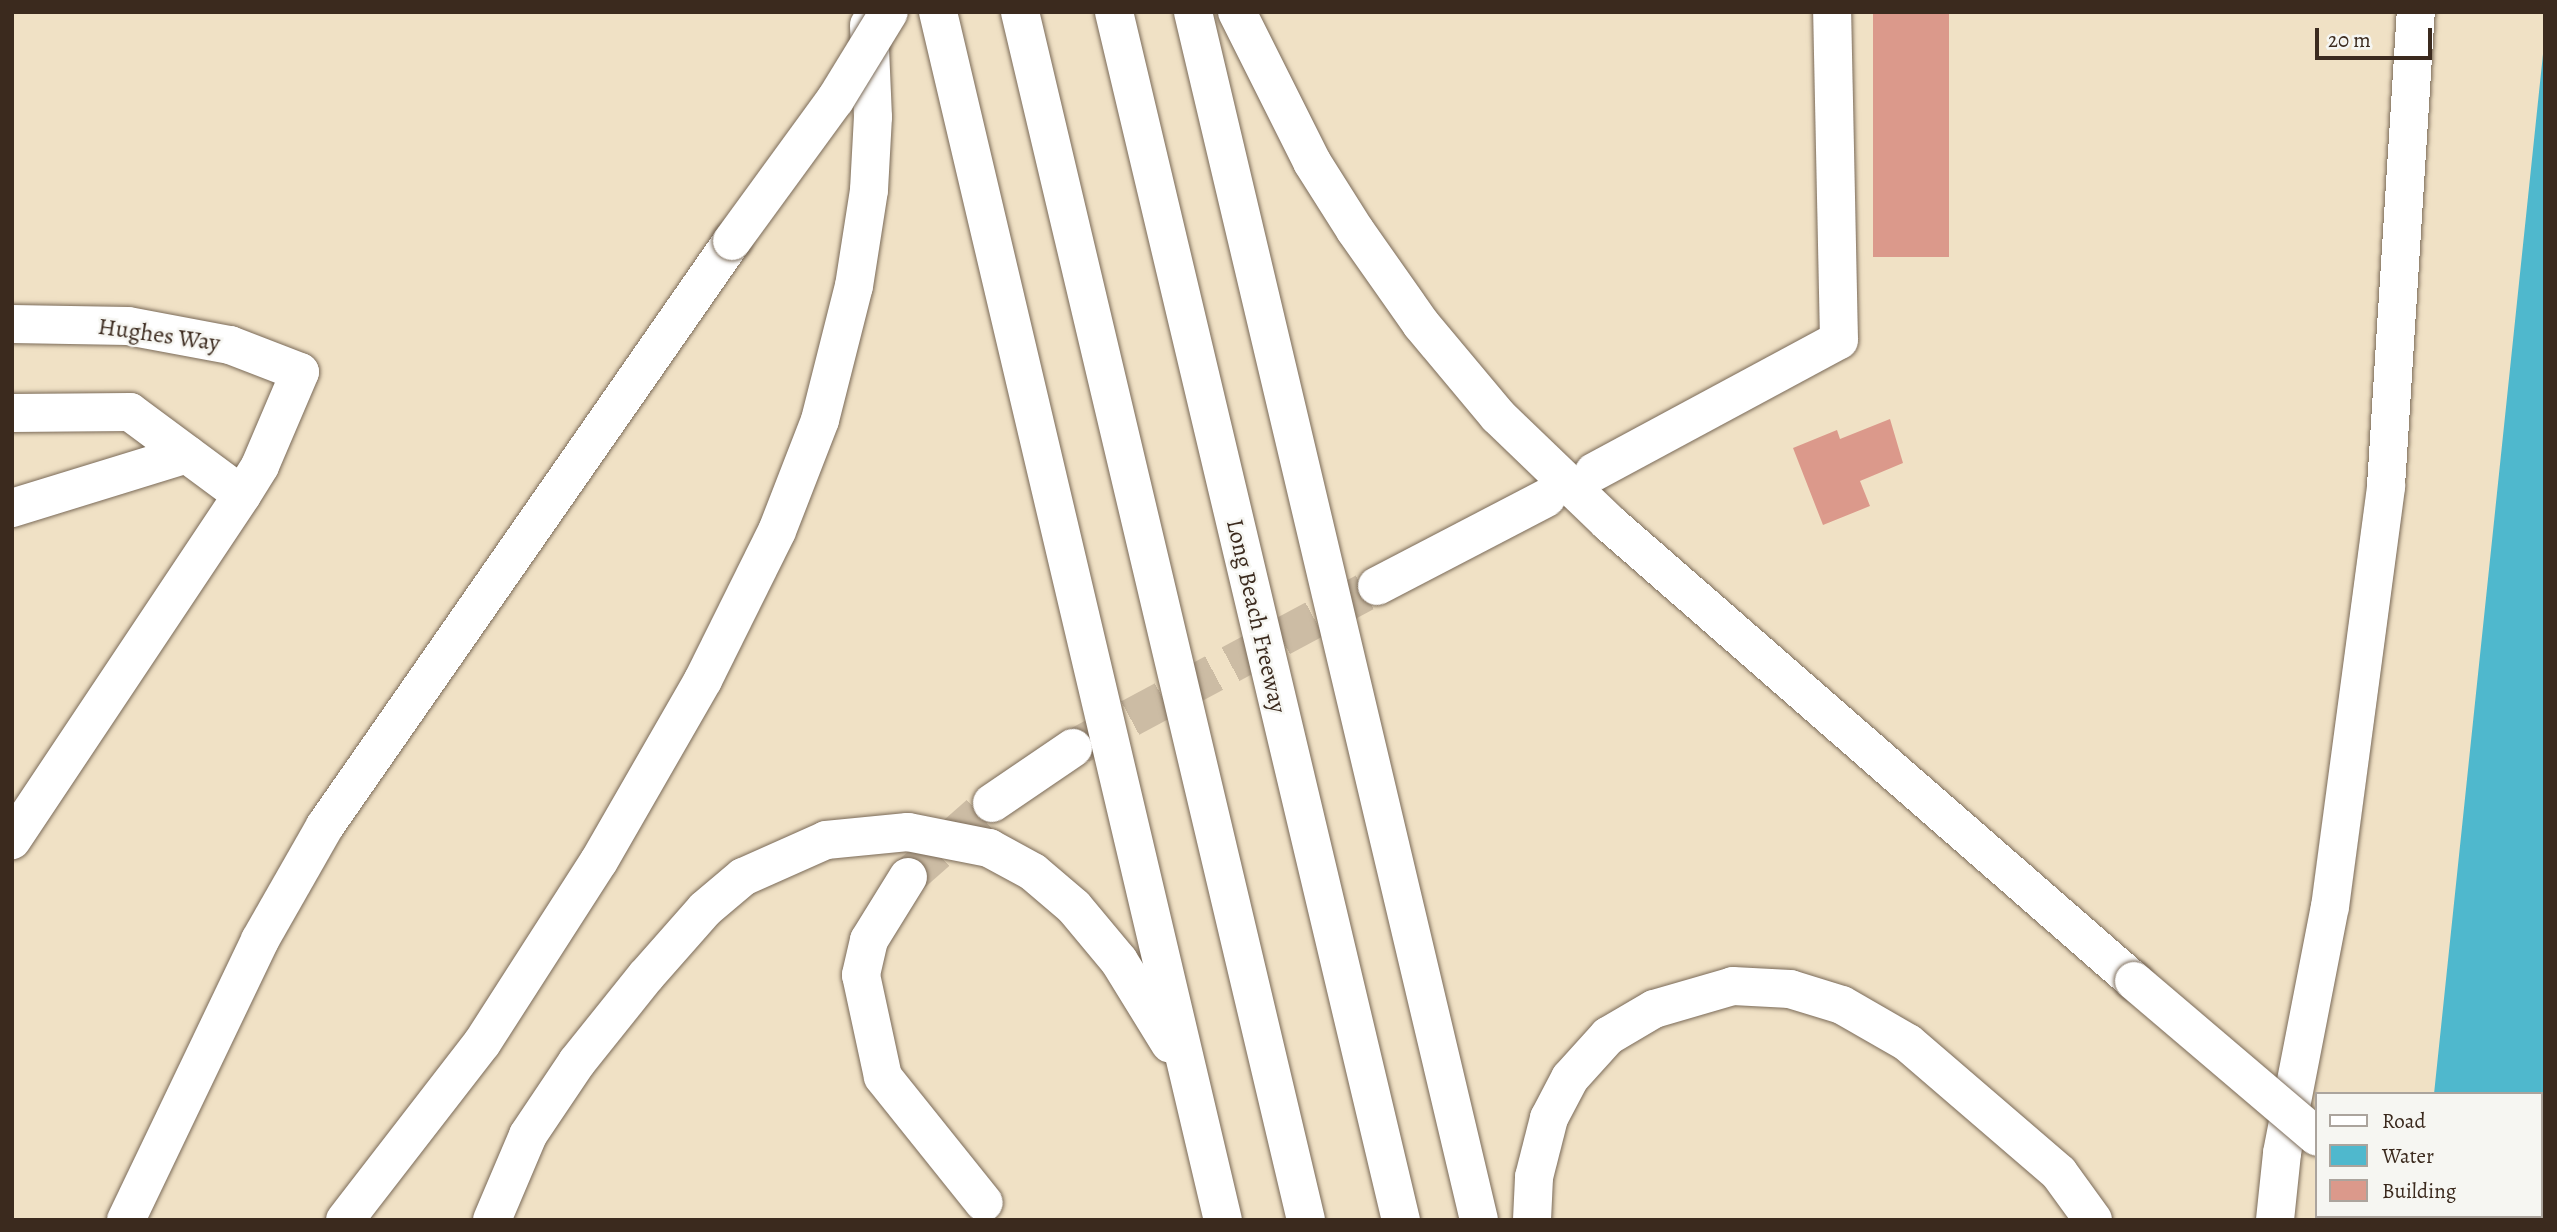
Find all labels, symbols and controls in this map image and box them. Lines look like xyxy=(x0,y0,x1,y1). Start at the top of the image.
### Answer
scale bar xyxy=(2319,14,2436,58)
text: 20 m xyxy=(2328,26,2371,54)
street label: Hughes Way xyxy=(96,312,222,358)
street label: Long Beach Freeway xyxy=(1220,516,1292,716)
legend xyxy=(2316,1092,2543,1218)
text: Road xyxy=(2382,1107,2426,1135)
text: Water xyxy=(2382,1142,2434,1170)
text: Building xyxy=(2382,1177,2456,1205)

